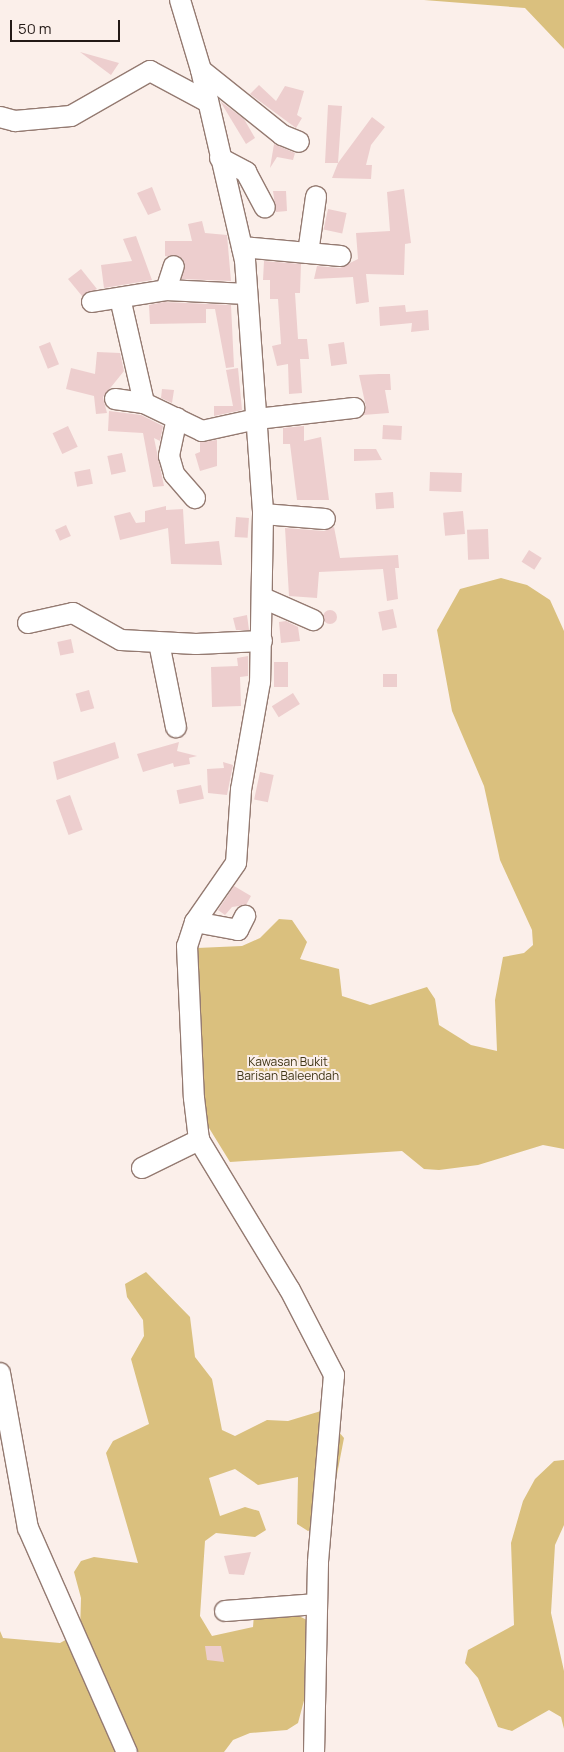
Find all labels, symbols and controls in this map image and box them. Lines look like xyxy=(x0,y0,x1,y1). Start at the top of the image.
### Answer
scale bar xyxy=(12,10,122,42)
text: 50 m xyxy=(18,18,52,39)
park label: Kawasan Bukit Barisan Baleendah xyxy=(237,1055,339,1083)

